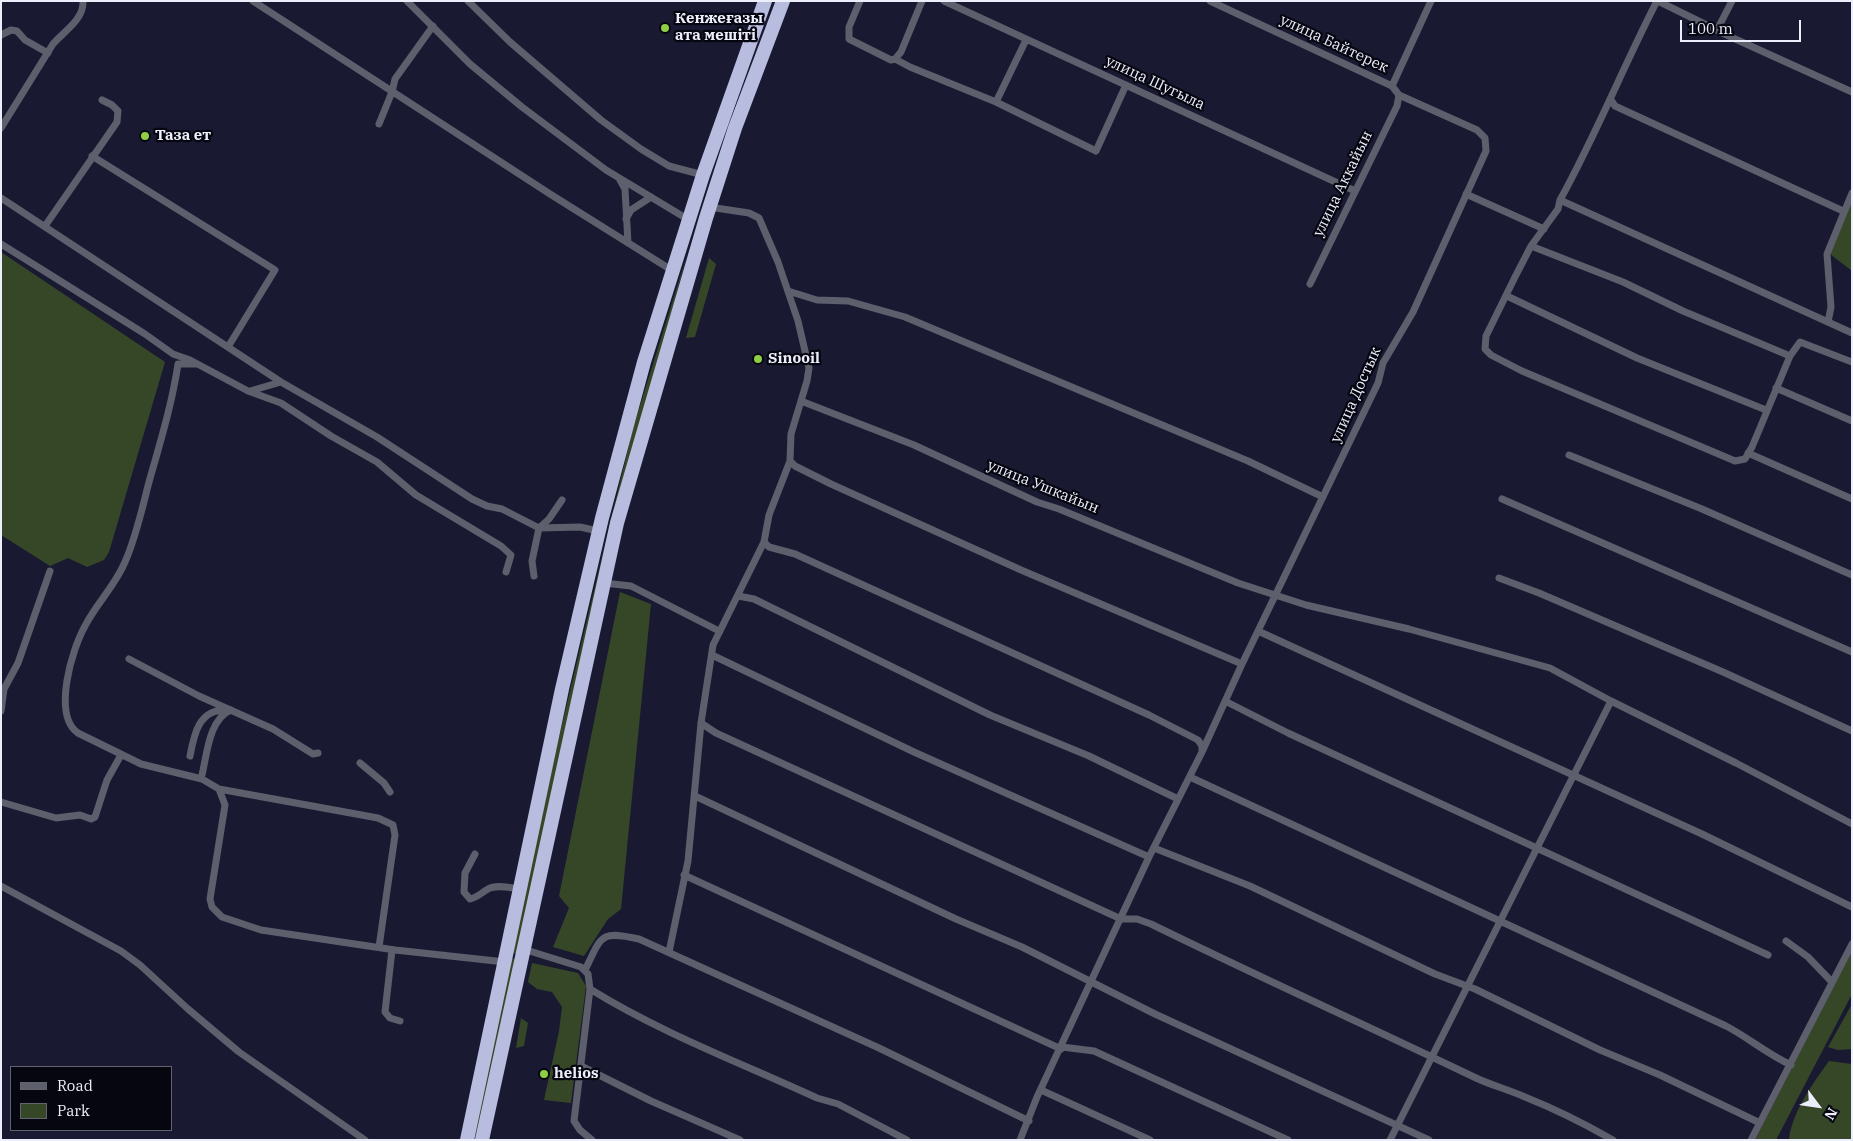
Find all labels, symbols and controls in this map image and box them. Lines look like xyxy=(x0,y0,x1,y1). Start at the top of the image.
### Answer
place label: Кенжеғазы ата мешіті xyxy=(675,10,763,45)
scale bar xyxy=(1683,10,1804,42)
street label: улица Байтерек xyxy=(1277,11,1391,77)
text: 100 m xyxy=(1688,19,1733,38)
marker: Кенжеғазы ата мешіті xyxy=(659,22,671,34)
street label: улица Шугыла xyxy=(1102,52,1208,114)
place label: Таза ет xyxy=(155,127,211,145)
street label: улица Аккайын xyxy=(1310,128,1376,240)
marker: Таза ет xyxy=(139,130,151,142)
street label: улица Достык xyxy=(1327,344,1385,446)
place label: Sinooil xyxy=(768,350,820,368)
marker: Sinooil xyxy=(752,353,764,365)
street label: улица Ушкайын xyxy=(985,456,1101,518)
place label: helios xyxy=(554,1065,599,1083)
legend xyxy=(10,1066,172,1131)
marker: helios xyxy=(538,1068,550,1080)
text: Road xyxy=(57,1076,93,1095)
north arrow xyxy=(1793,1081,1843,1131)
text: Park xyxy=(57,1101,90,1120)
text: N xyxy=(1820,1104,1841,1123)

